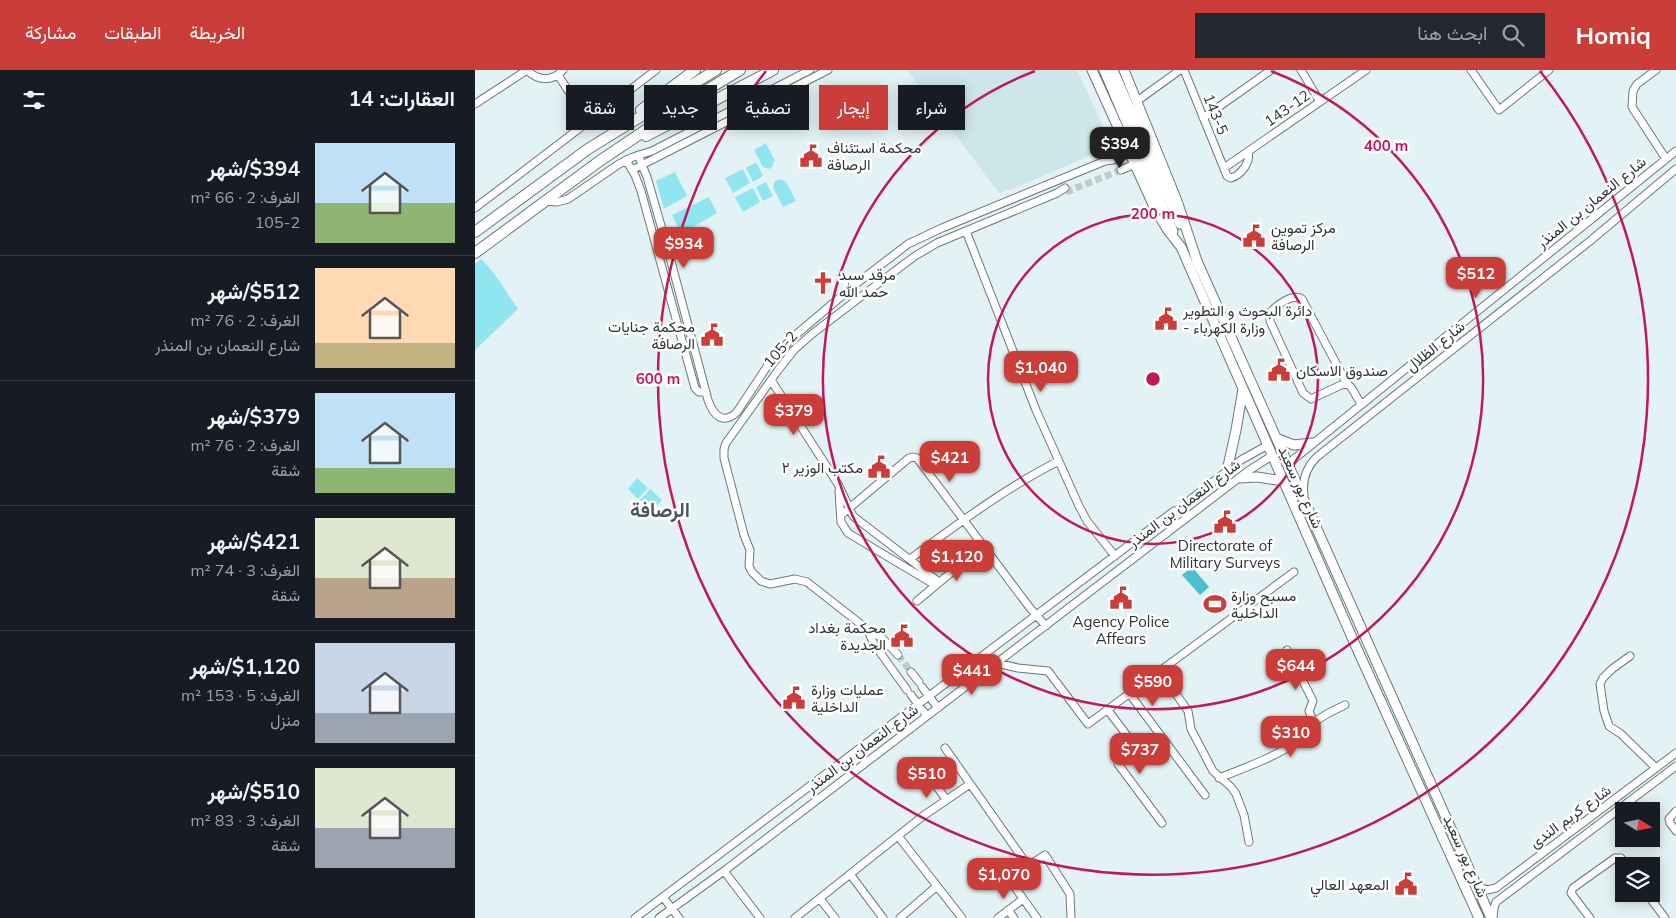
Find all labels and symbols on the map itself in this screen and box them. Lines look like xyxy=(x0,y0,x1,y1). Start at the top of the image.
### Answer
street label: 143-12 xyxy=(1260,85,1314,131)
street label: 143-5 xyxy=(1199,91,1233,137)
pin: $394 xyxy=(1090,126,1150,169)
text: 400 m xyxy=(1364,136,1408,155)
place label: محكمة استئناف الرصافة xyxy=(827,138,921,174)
public building icon: محكمة استئناف الرصافة xyxy=(798,143,824,169)
street label: شارع النعمان بن المنذر xyxy=(1531,152,1651,254)
text: 200 m xyxy=(1131,204,1175,223)
place label: مركز تموين الرصافة xyxy=(1271,218,1336,254)
public building icon: مركز تموين الرصافة xyxy=(1241,223,1267,249)
pin: $934 xyxy=(654,226,714,269)
pin: $512 xyxy=(1446,256,1506,299)
place label: مرقد سيد حمد الله xyxy=(839,265,896,301)
church icon: مرقد سيد حمد الله xyxy=(810,270,836,296)
place label: دائرة البحوث و التطوير - وزارة الكهرباء xyxy=(1182,301,1312,337)
public building icon: دائرة البحوث و التطوير - وزارة الكهرباء xyxy=(1153,306,1179,332)
street label: شارع الظلال xyxy=(1402,316,1470,377)
place label: محكمة جنايات الرصافة xyxy=(608,317,695,353)
public building icon: محكمة جنايات الرصافة xyxy=(699,322,725,348)
street label: 105-2 xyxy=(759,327,801,371)
pin: $1,040 xyxy=(1000,350,1082,393)
public building icon: صندوق الاسكان xyxy=(1266,357,1292,383)
place label: صندوق الاسكان xyxy=(1296,361,1388,380)
text: 600 m xyxy=(636,369,680,388)
centre of rings xyxy=(1144,370,1162,388)
pin: $379 xyxy=(764,394,824,436)
pin: $421 xyxy=(920,440,980,483)
street label: شارع بور سعيد xyxy=(1273,443,1328,532)
public building icon: مكتب الوزير ٢ xyxy=(866,454,892,480)
street label: شارع النعمان بن المنذر xyxy=(1123,454,1245,554)
place label: مكتب الوزير ٢ xyxy=(782,458,863,477)
district label: الرصافة xyxy=(630,497,690,523)
public building icon: Directorate of Military Surveys xyxy=(1212,509,1238,535)
place label: Directorate of Military Surveys xyxy=(1170,536,1280,572)
pin: $1,120 xyxy=(916,540,998,582)
public building icon: Agency Police Affears xyxy=(1108,585,1134,611)
place label: مسبح وزارة الداخلية xyxy=(1231,586,1296,622)
sports icon: مسبح وزارة الداخلية xyxy=(1202,591,1228,617)
place label: Agency Police Affears xyxy=(1073,612,1169,648)
place label: محكمة بغداد الجديدة xyxy=(808,618,886,654)
public building icon: محكمة بغداد الجديدة xyxy=(889,623,915,649)
pin: $644 xyxy=(1266,648,1326,691)
pin: $441 xyxy=(942,654,1002,696)
pin: $590 xyxy=(1123,664,1183,707)
place label: عمليات وزارة الداخلية xyxy=(811,680,884,716)
public building icon: عمليات وزارة الداخلية xyxy=(781,685,807,711)
street label: شارع النعمان بن المنذر xyxy=(801,699,923,799)
pin: $310 xyxy=(1261,716,1321,758)
pin: $737 xyxy=(1110,732,1170,775)
pin: $510 xyxy=(897,756,957,799)
street label: شارع كريم الندى xyxy=(1526,780,1616,854)
north arrow xyxy=(1615,802,1660,848)
street label: شارع بور سعيد xyxy=(1438,812,1493,901)
pin: $1,070 xyxy=(963,858,1045,900)
public building icon: المعهد العالي xyxy=(1393,871,1419,897)
place label: المعهد العالي xyxy=(1310,875,1389,898)

